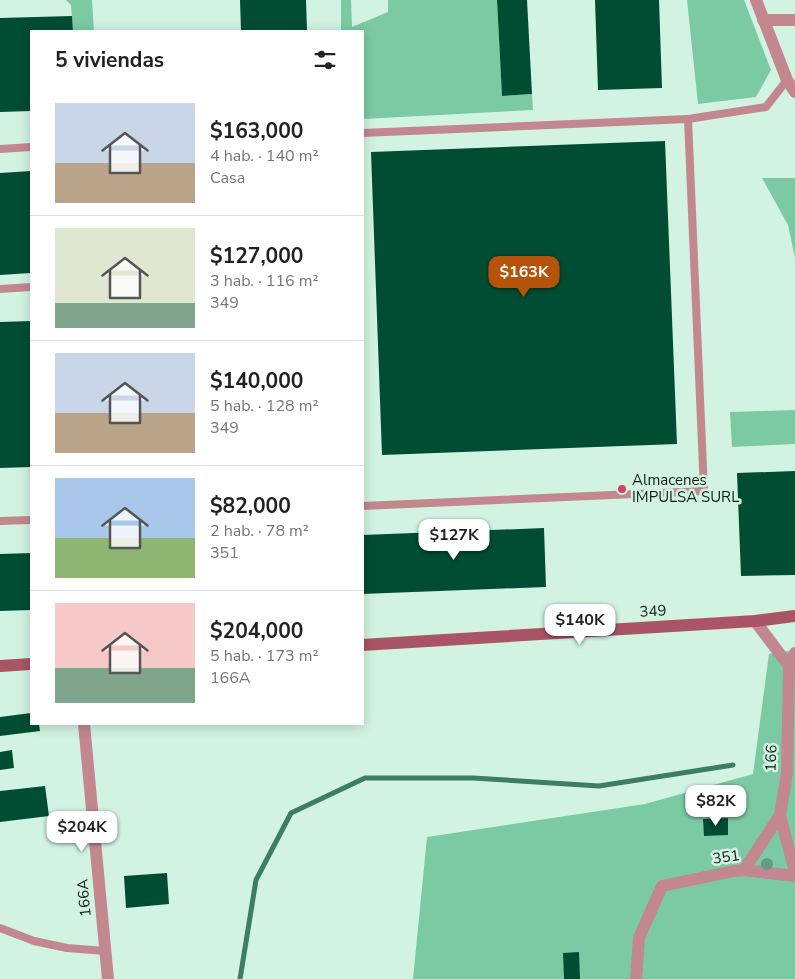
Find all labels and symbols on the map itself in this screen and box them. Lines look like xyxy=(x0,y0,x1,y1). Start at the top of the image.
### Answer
pin: $163K xyxy=(489,256,559,298)
place label: Almacenes IMPULSA SURL xyxy=(632,470,739,507)
marker: Almacenes IMPULSA SURL xyxy=(616,483,628,495)
pin: $127K xyxy=(419,518,489,561)
street label: 349 xyxy=(639,600,667,622)
pin: $140K xyxy=(545,604,615,646)
street label: 166 xyxy=(761,744,781,772)
pin: $82K xyxy=(686,784,746,827)
pin: $204K xyxy=(47,810,117,853)
street label: 351 xyxy=(711,845,741,869)
street label: 166A xyxy=(72,878,96,918)

